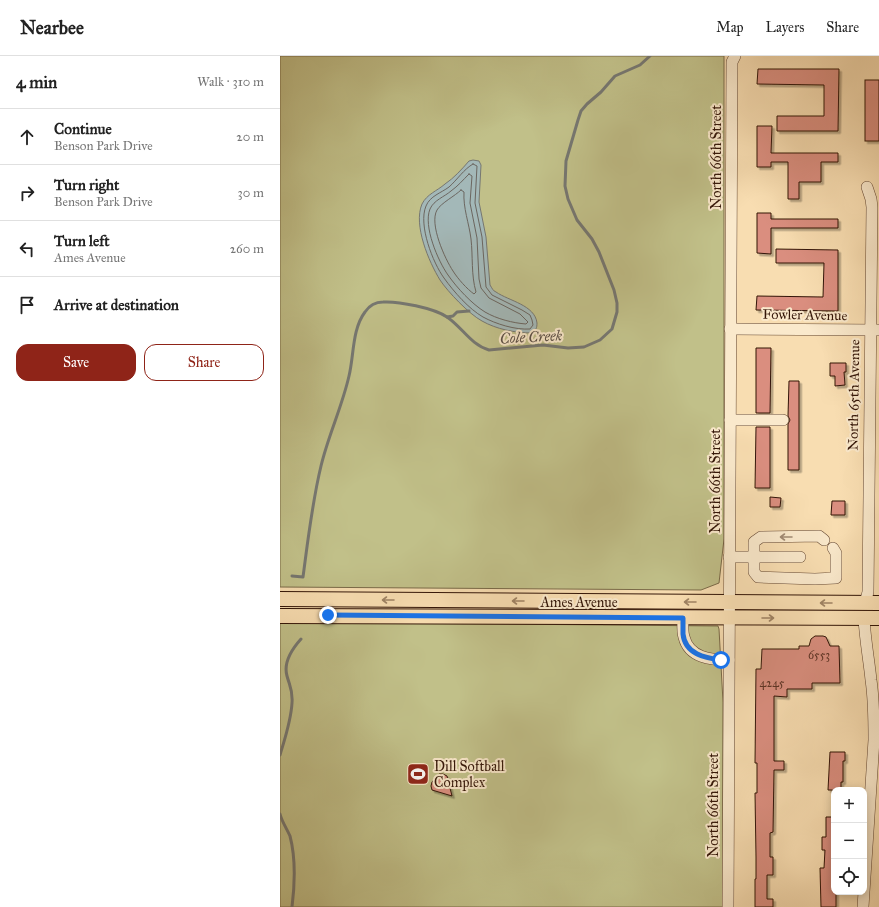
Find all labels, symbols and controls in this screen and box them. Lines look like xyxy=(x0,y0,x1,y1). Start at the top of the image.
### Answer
text: Nearbee xyxy=(20,16,84,39)
text: Map xyxy=(716,19,744,36)
text: Layers xyxy=(766,19,804,36)
text: Share xyxy=(826,19,859,36)
text: 4 min xyxy=(16,72,57,93)
text: Walk · 310 m xyxy=(197,74,264,90)
street label: North 66th Street xyxy=(708,105,725,209)
text: Continue xyxy=(54,120,112,138)
icon: ahead xyxy=(16,126,38,148)
text: 20 m xyxy=(236,129,264,145)
text: Benson Park Drive xyxy=(54,138,153,154)
text: Turn right xyxy=(54,176,119,194)
icon: right xyxy=(16,182,38,204)
text: 30 m xyxy=(238,185,264,201)
text: Benson Park Drive xyxy=(54,194,153,210)
text: Turn left xyxy=(54,232,110,250)
icon: left xyxy=(16,238,38,260)
text: 260 m xyxy=(230,241,264,257)
text: Ames Avenue xyxy=(54,250,126,266)
icon: arrive xyxy=(16,294,38,316)
text: Arrive at destination xyxy=(54,296,179,314)
street label: Fowler Avenue xyxy=(762,306,848,324)
water label: Cole Creek xyxy=(499,326,563,348)
street label: North 65th Avenue xyxy=(845,339,863,451)
button: Save xyxy=(16,344,136,381)
button: Share xyxy=(144,344,264,381)
street label: North 66th Street xyxy=(707,429,724,533)
one-way arrow xyxy=(780,533,793,541)
street label: Ames Avenue xyxy=(539,594,618,611)
one-way arrow xyxy=(382,596,395,604)
one-way arrow xyxy=(512,597,525,605)
one-way arrow xyxy=(684,598,697,606)
one-way arrow xyxy=(820,599,833,607)
route end xyxy=(319,606,337,624)
one-way arrow xyxy=(761,614,774,622)
house number: 6553 xyxy=(808,648,830,662)
route start xyxy=(712,651,730,669)
house number: 4245 xyxy=(760,676,785,690)
street label: North 66th Street xyxy=(705,753,722,857)
place label: Dill Softball Complex xyxy=(434,758,505,791)
sports icon: Dill Softball Complex xyxy=(405,761,431,787)
map controls xyxy=(831,787,867,895)
button: + xyxy=(831,787,867,823)
button: − xyxy=(831,823,867,859)
button: locate xyxy=(831,859,867,895)

